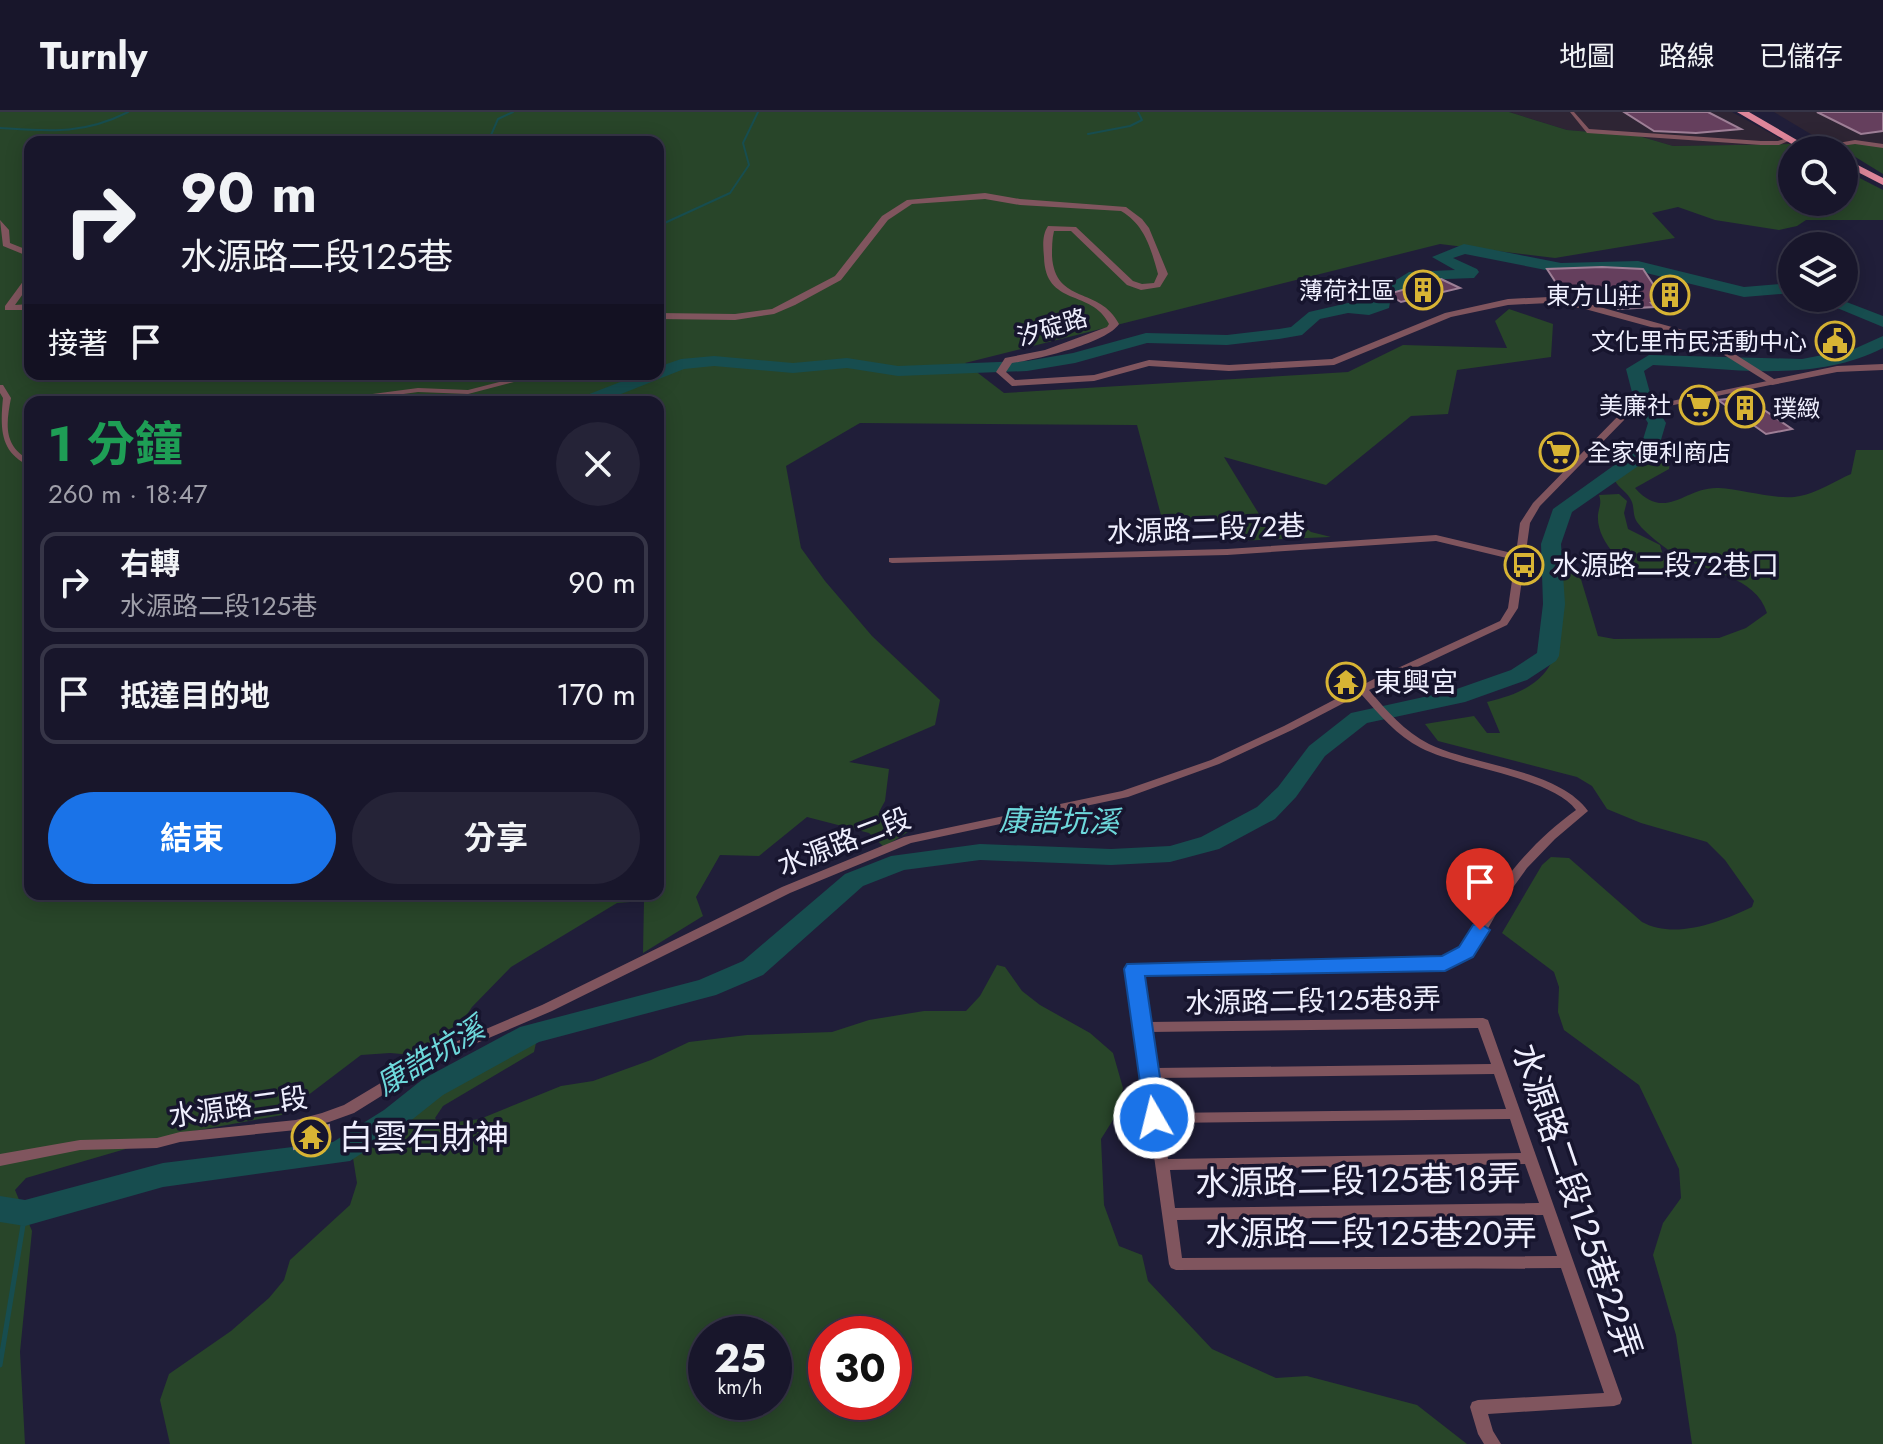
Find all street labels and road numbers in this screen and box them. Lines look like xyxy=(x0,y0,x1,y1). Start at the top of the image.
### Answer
street label: 汐碇路 xyxy=(1012,300,1092,354)
street label: 水源路二段72巷 xyxy=(1106,505,1306,553)
street label: 水源路二段 xyxy=(771,798,917,886)
street label: 水源路二段125巷8弄 xyxy=(1185,978,1441,1024)
street label: 水源路二段125巷22弄 xyxy=(1500,1037,1654,1365)
street label: 水源路二段 xyxy=(166,1077,310,1137)
street label: 水源路二段125巷18弄 xyxy=(1195,1154,1521,1208)
street label: 水源路二段125巷20弄 xyxy=(1205,1209,1537,1258)

